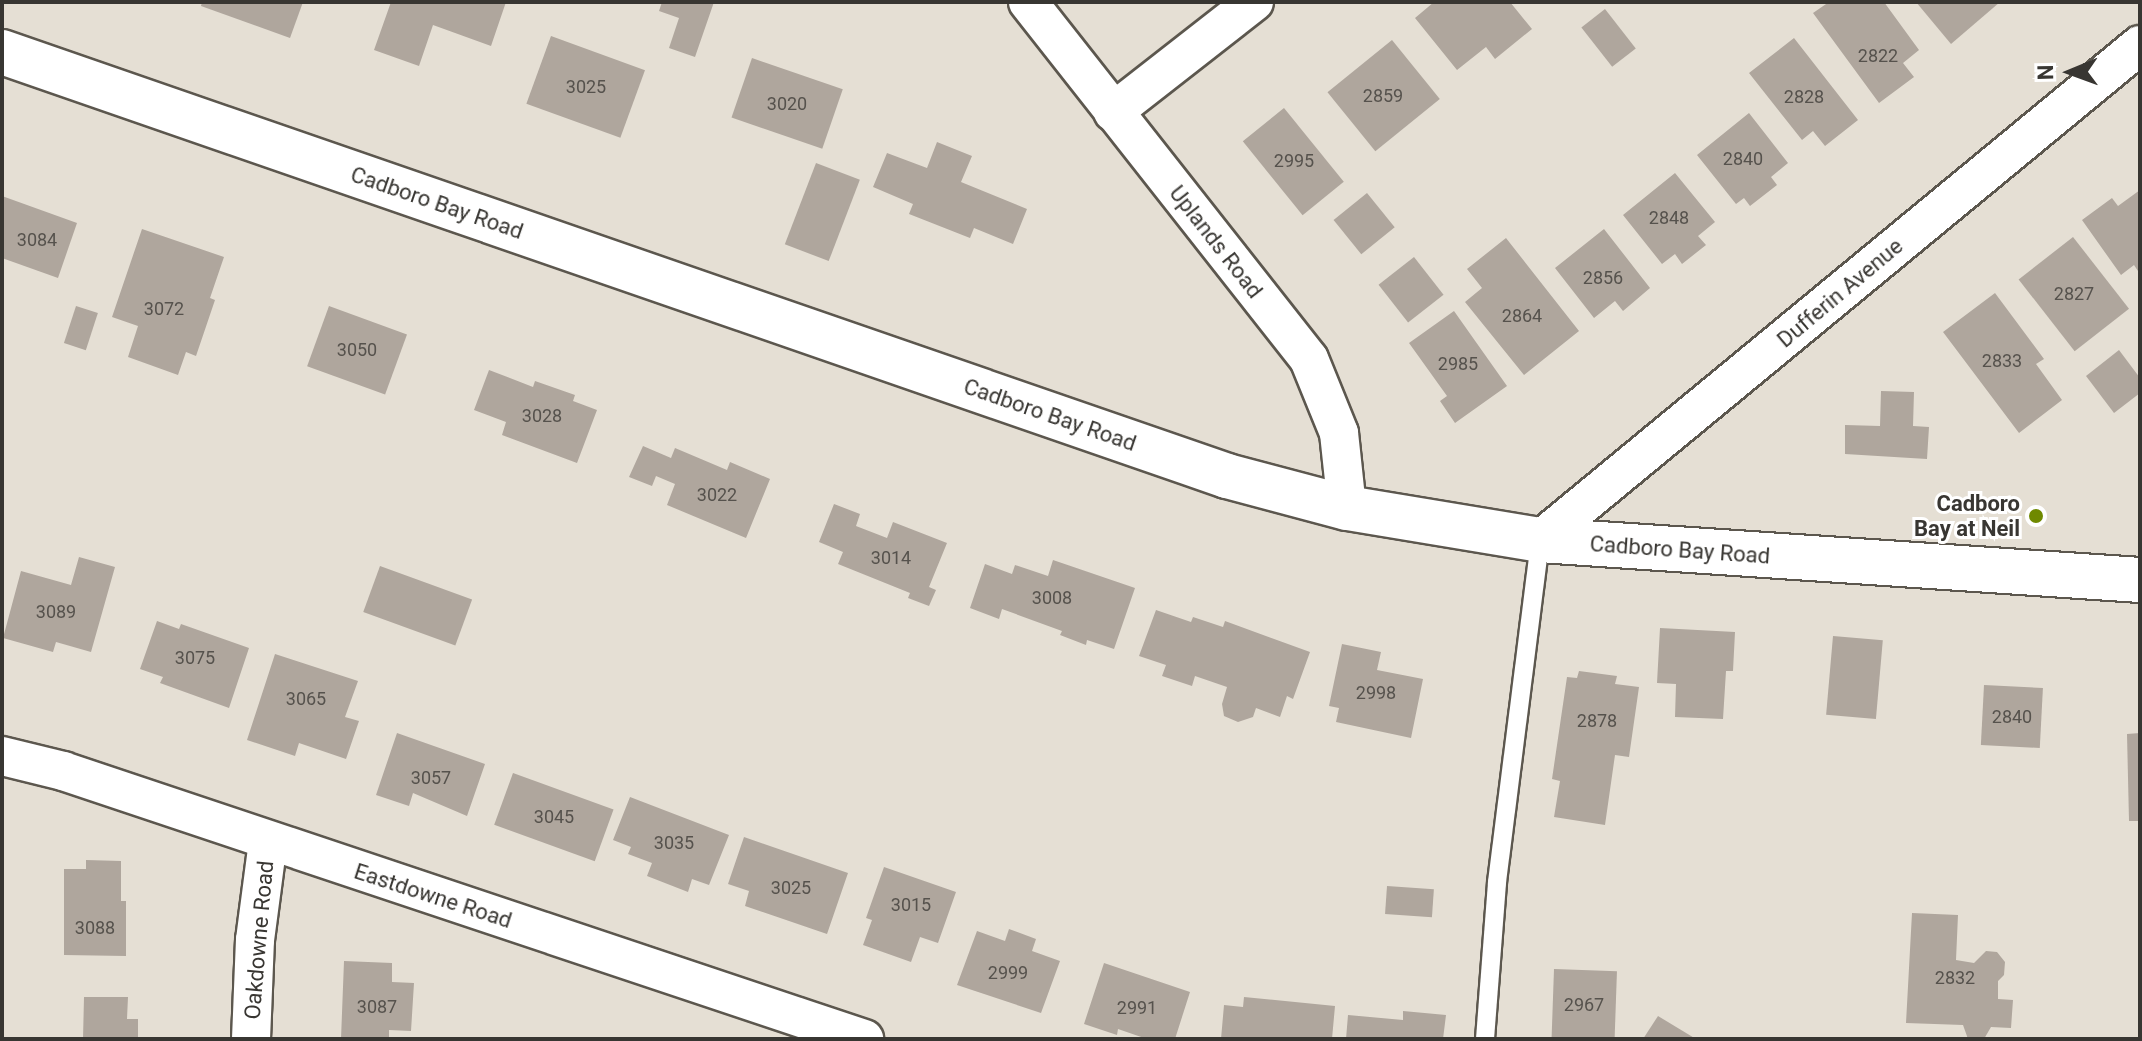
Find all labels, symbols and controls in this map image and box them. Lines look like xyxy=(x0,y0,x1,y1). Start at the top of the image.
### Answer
north arrow xyxy=(2030,32,2110,112)
house number: 2822 xyxy=(1858,45,1898,67)
text: N xyxy=(2033,64,2058,80)
house number: 3025 xyxy=(566,76,606,98)
house number: 2859 xyxy=(1363,85,1403,107)
house number: 2828 xyxy=(1784,86,1824,108)
house number: 3020 xyxy=(767,93,807,115)
house number: 2840 xyxy=(1723,148,1763,170)
house number: 2995 xyxy=(1274,150,1314,172)
street label: Cadboro Bay Road xyxy=(347,161,527,245)
street label: Uplands Road xyxy=(1164,180,1268,304)
house number: 2848 xyxy=(1649,207,1689,229)
house number: 3084 xyxy=(17,229,57,251)
street label: Dufferin Avenue xyxy=(1772,233,1908,353)
house number: 2856 xyxy=(1583,267,1623,289)
house number: 2827 xyxy=(2054,283,2094,305)
house number: 3072 xyxy=(144,298,184,320)
house number: 2864 xyxy=(1502,305,1542,327)
house number: 3050 xyxy=(337,339,377,361)
house number: 2833 xyxy=(1982,350,2022,372)
house number: 2985 xyxy=(1438,353,1478,375)
street label: Cadboro Bay Road xyxy=(960,373,1140,457)
house number: 3028 xyxy=(522,405,562,427)
house number: 3022 xyxy=(697,484,737,506)
place label: Cadboro Bay at Neil xyxy=(1914,490,2020,542)
marker: Cadboro Bay at Neil xyxy=(2027,507,2045,525)
street label: Cadboro Bay Road xyxy=(1589,531,1771,569)
house number: 3014 xyxy=(871,547,911,569)
house number: 3008 xyxy=(1032,587,1072,609)
house number: 3089 xyxy=(36,601,76,623)
house number: 3075 xyxy=(175,647,215,669)
house number: 2998 xyxy=(1356,682,1396,704)
house number: 3065 xyxy=(286,688,326,710)
house number: 2840 xyxy=(1992,706,2032,728)
house number: 2878 xyxy=(1577,710,1617,732)
house number: 3057 xyxy=(411,767,451,789)
house number: 3045 xyxy=(534,806,574,828)
house number: 3035 xyxy=(654,832,694,854)
street label: Eastdowne Road xyxy=(351,858,515,934)
street label: Oakdowne Road xyxy=(239,860,279,1020)
house number: 3025 xyxy=(771,877,811,899)
house number: 3015 xyxy=(891,894,931,916)
house number: 3088 xyxy=(75,917,115,939)
house number: 2999 xyxy=(988,962,1028,984)
house number: 2832 xyxy=(1935,967,1975,989)
house number: 2967 xyxy=(1564,994,1604,1016)
house number: 3087 xyxy=(357,996,397,1018)
house number: 2991 xyxy=(1117,997,1157,1019)

